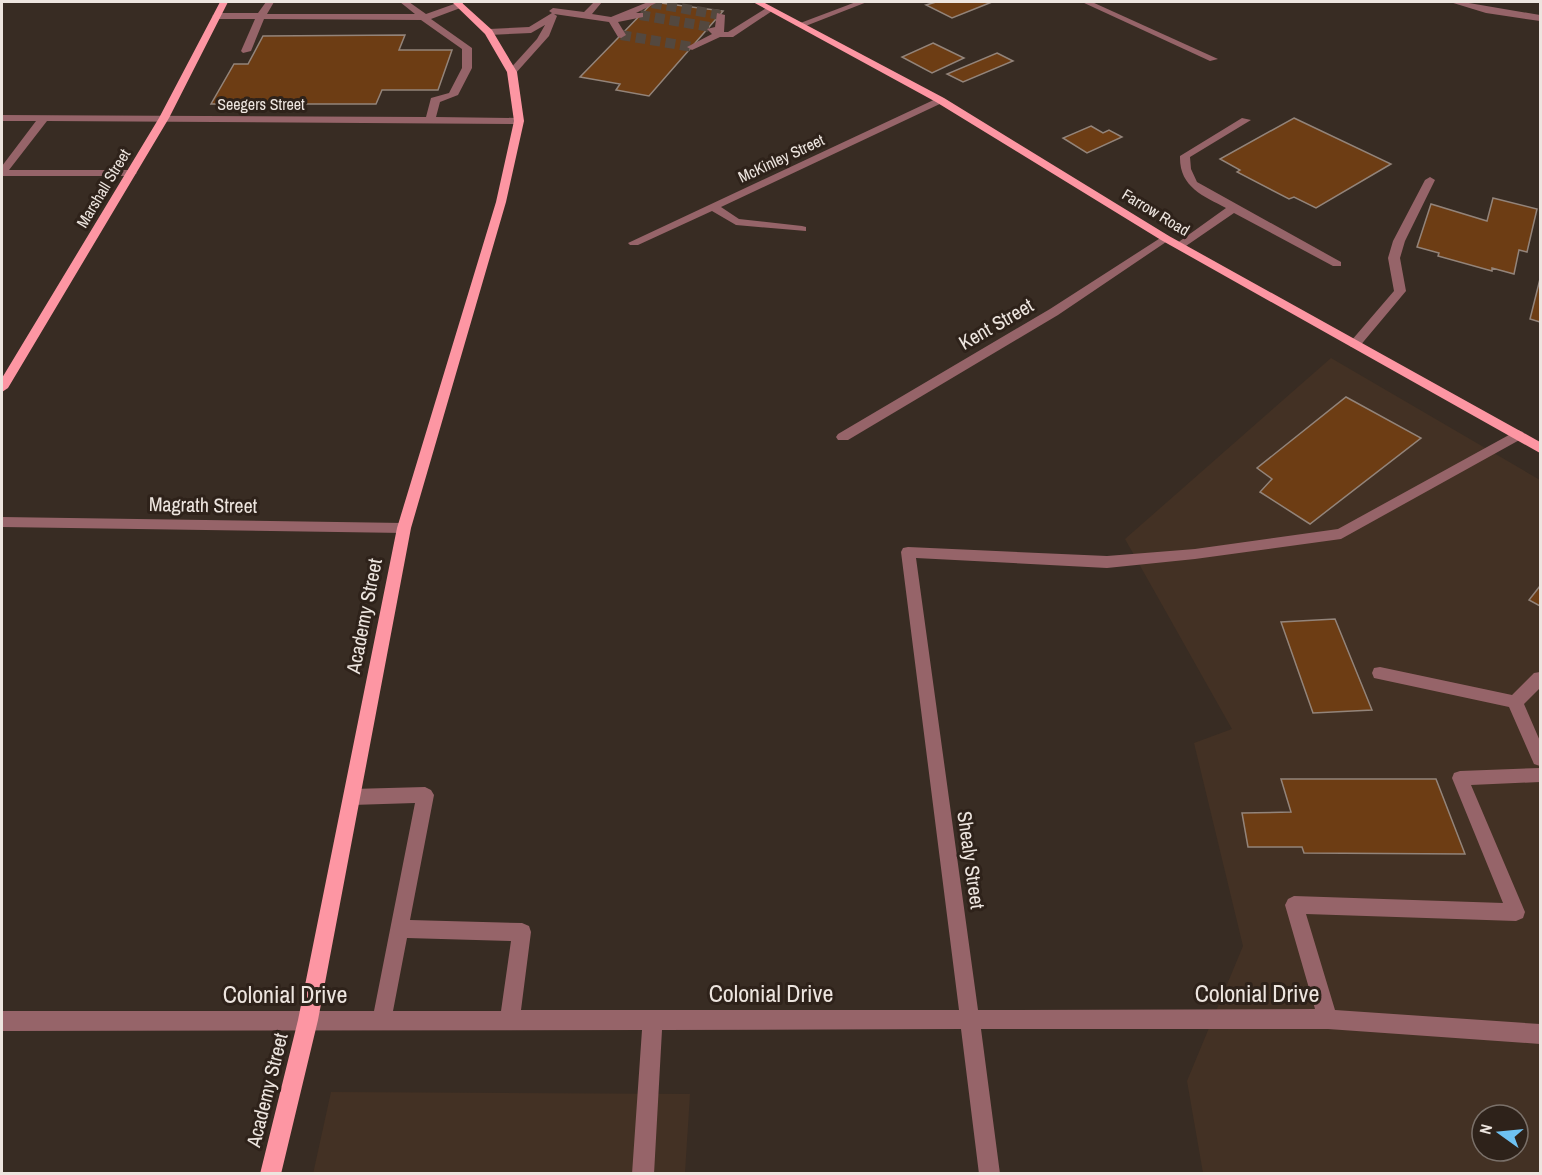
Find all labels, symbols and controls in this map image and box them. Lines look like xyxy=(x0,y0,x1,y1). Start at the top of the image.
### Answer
street label: Seegers Street xyxy=(217,93,305,115)
street label: McKinley Street xyxy=(734,128,828,188)
street label: Marshall Street xyxy=(71,144,135,231)
street label: Farrow Road xyxy=(1118,183,1194,241)
street label: Kent Street xyxy=(953,291,1038,356)
street label: Magrath Street xyxy=(149,490,258,519)
street label: Academy Street xyxy=(339,556,388,677)
street label: Shealy Street xyxy=(951,809,992,911)
street label: Colonial Drive xyxy=(709,977,833,1009)
street label: Colonial Drive xyxy=(1195,977,1319,1009)
street label: Colonial Drive xyxy=(223,978,347,1010)
street label: Academy Street xyxy=(239,1030,294,1151)
north arrow xyxy=(1470,1103,1530,1163)
text: N xyxy=(1474,1122,1497,1137)

